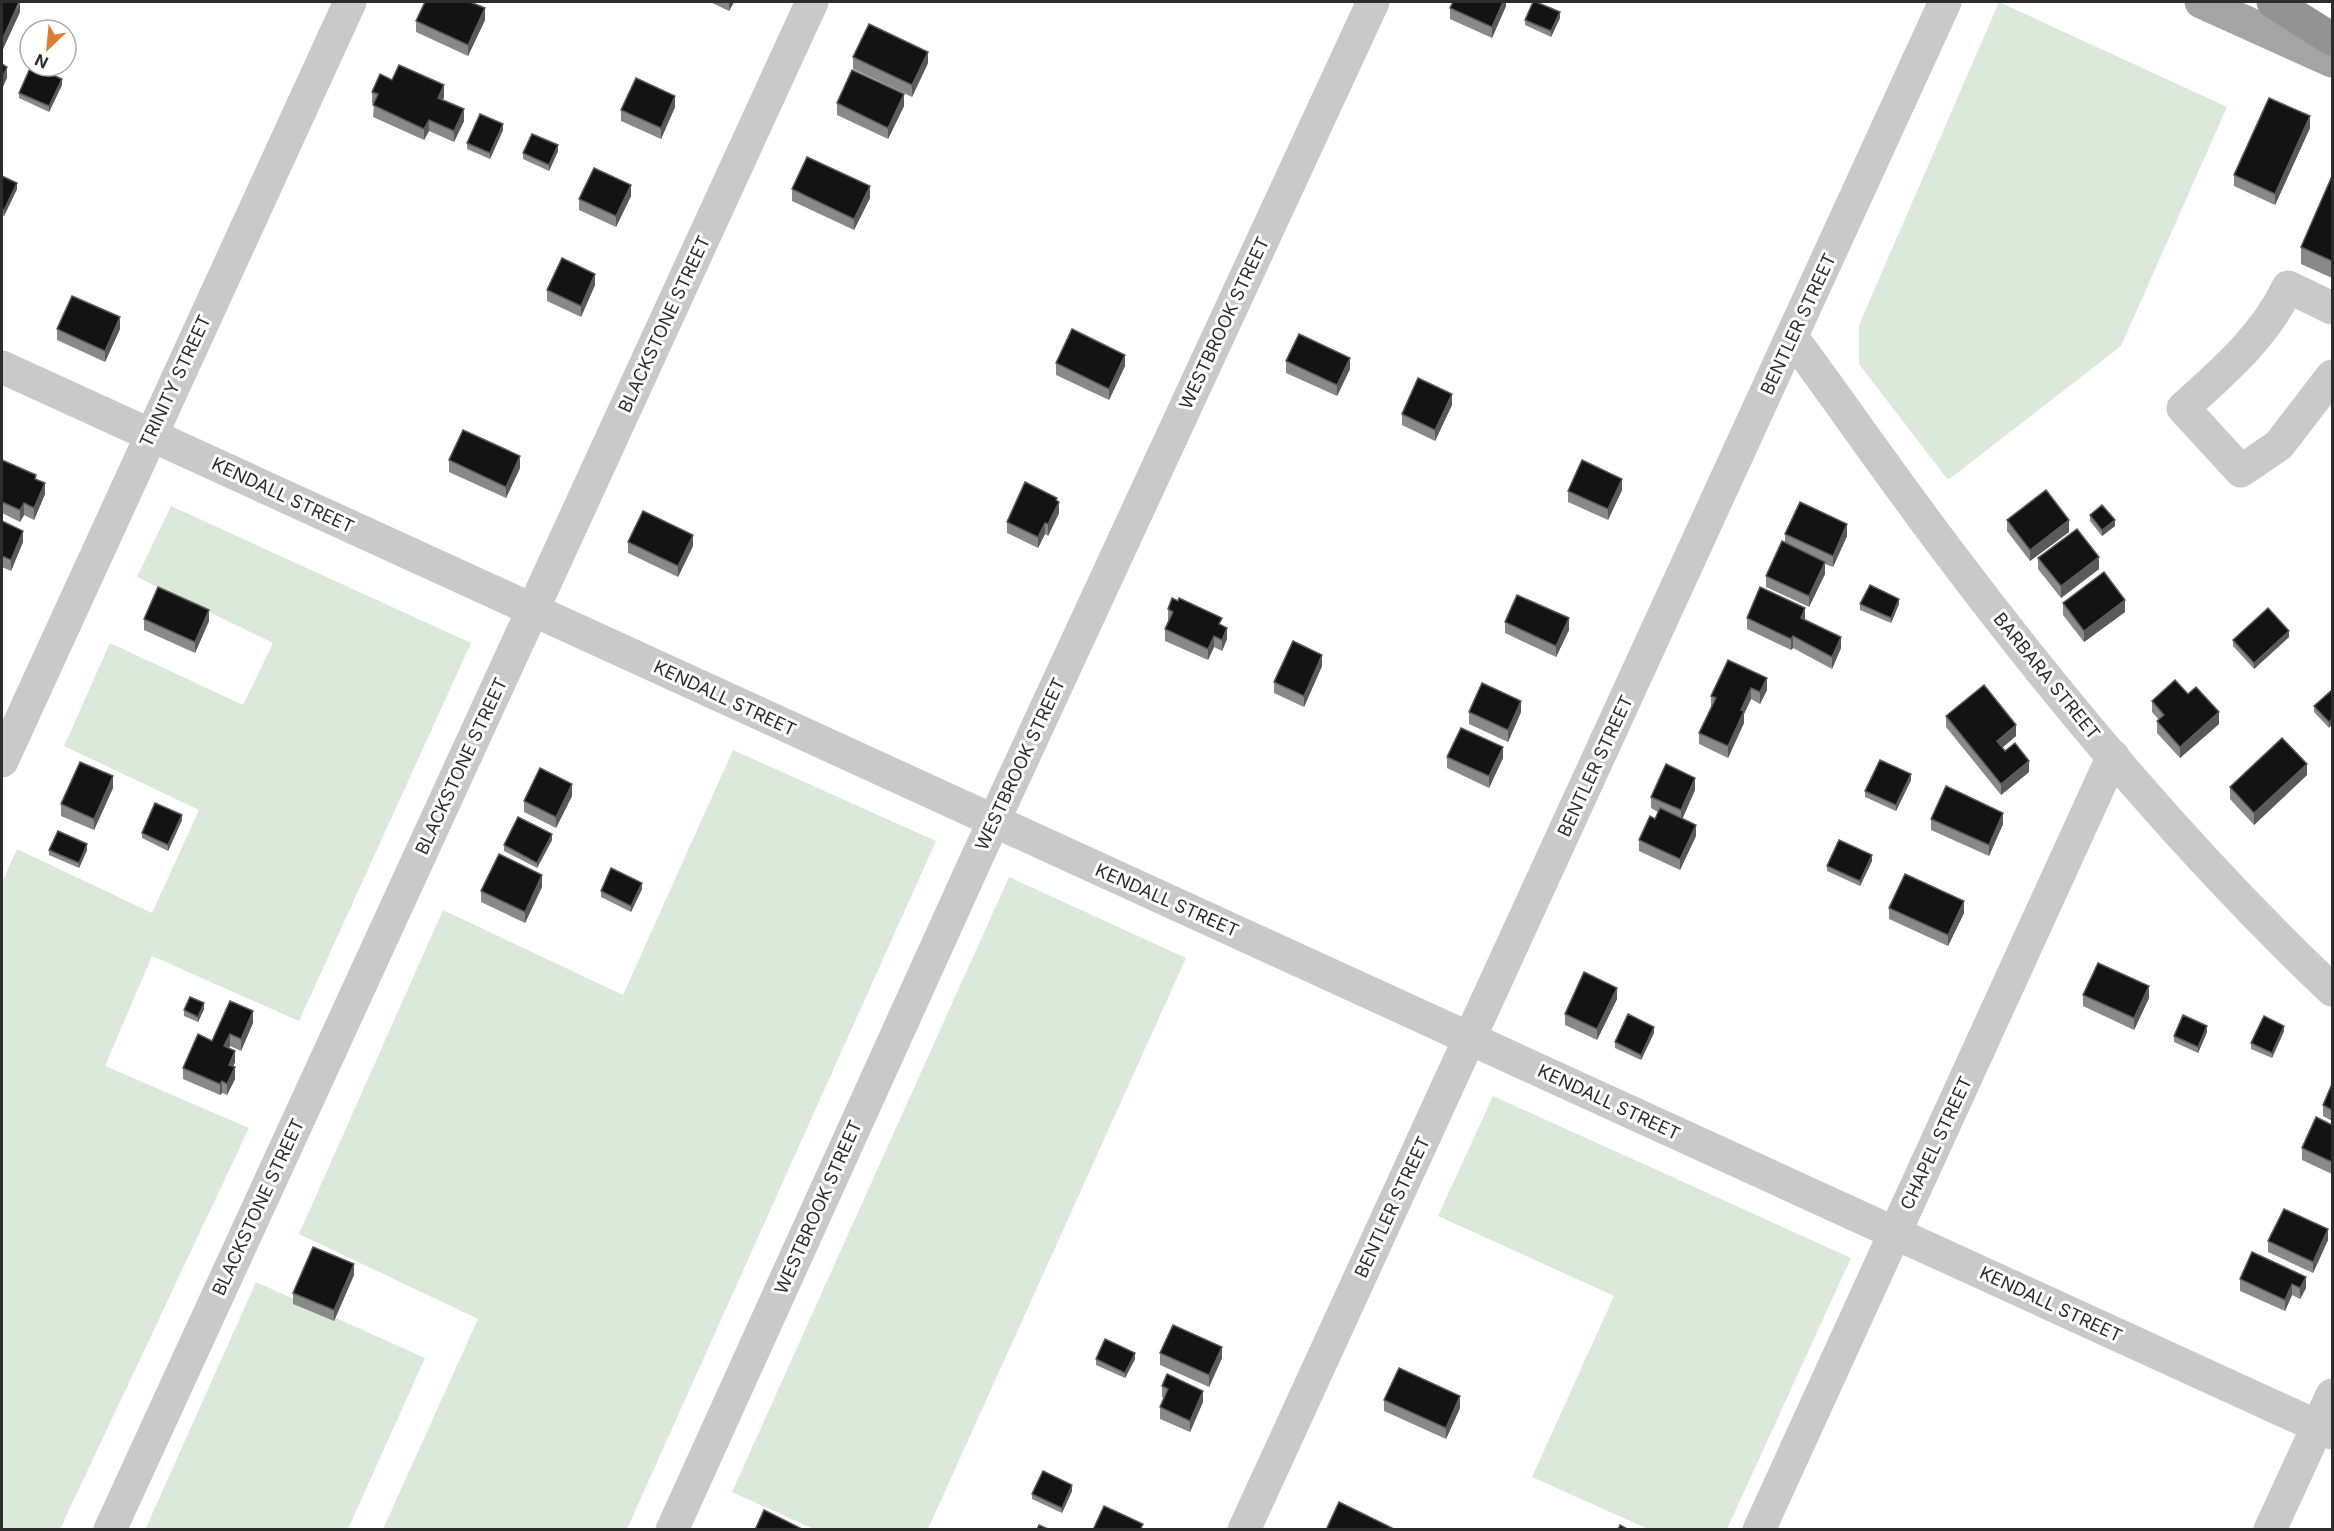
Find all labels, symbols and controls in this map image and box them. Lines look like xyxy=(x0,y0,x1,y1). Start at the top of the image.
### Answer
north arrow xyxy=(18,18,78,78)
text: N xyxy=(32,50,51,73)
street label: BLACKSTONE STREET xyxy=(614,232,714,416)
street label: WESTBROOK STREET xyxy=(1175,233,1273,413)
street label: BENTLER STREET xyxy=(1756,250,1840,398)
street label: TRINITY STREET xyxy=(135,311,215,451)
street label: KENDALL STREET xyxy=(208,453,358,537)
street label: BARBARA STREET xyxy=(1989,608,2105,744)
street label: KENDALL STREET xyxy=(650,656,800,740)
street label: BLACKSTONE STREET xyxy=(411,674,511,858)
street label: WESTBROOK STREET xyxy=(971,674,1069,854)
street label: BENTLER STREET xyxy=(1553,692,1637,840)
street label: KENDALL STREET xyxy=(1092,859,1242,941)
street label: KENDALL STREET xyxy=(1534,1060,1684,1144)
street label: CHAPEL STREET xyxy=(1896,1073,1976,1213)
street label: BLACKSTONE STREET xyxy=(208,1115,308,1299)
street label: WESTBROOK STREET xyxy=(770,1117,866,1297)
street label: BENTLER STREET xyxy=(1350,1133,1434,1281)
street label: KENDALL STREET xyxy=(1976,1262,2126,1346)

